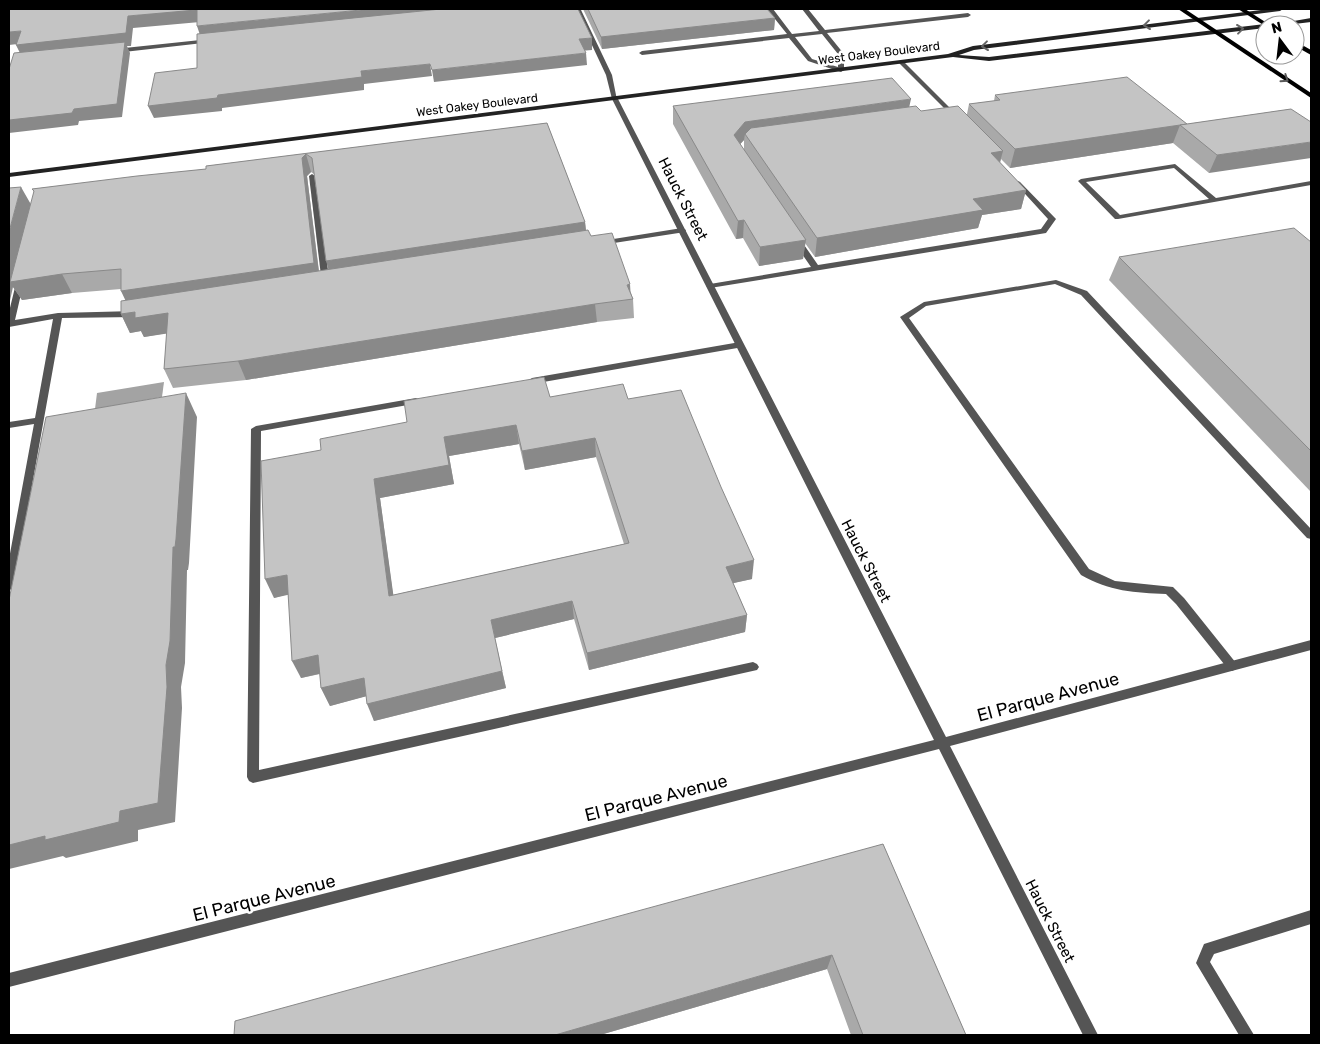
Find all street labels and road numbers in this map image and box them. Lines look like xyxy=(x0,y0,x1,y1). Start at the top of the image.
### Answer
street label: West Oakey Boulevard xyxy=(817,39,941,67)
street label: West Oakey Boulevard xyxy=(415,91,539,119)
street label: Hauck Street xyxy=(654,154,712,244)
street label: Hauck Street xyxy=(837,516,895,606)
street label: El Parque Avenue xyxy=(975,667,1121,727)
street label: El Parque Avenue xyxy=(582,770,730,826)
street label: El Parque Avenue xyxy=(190,870,338,926)
street label: Hauck Street xyxy=(1021,876,1079,966)

